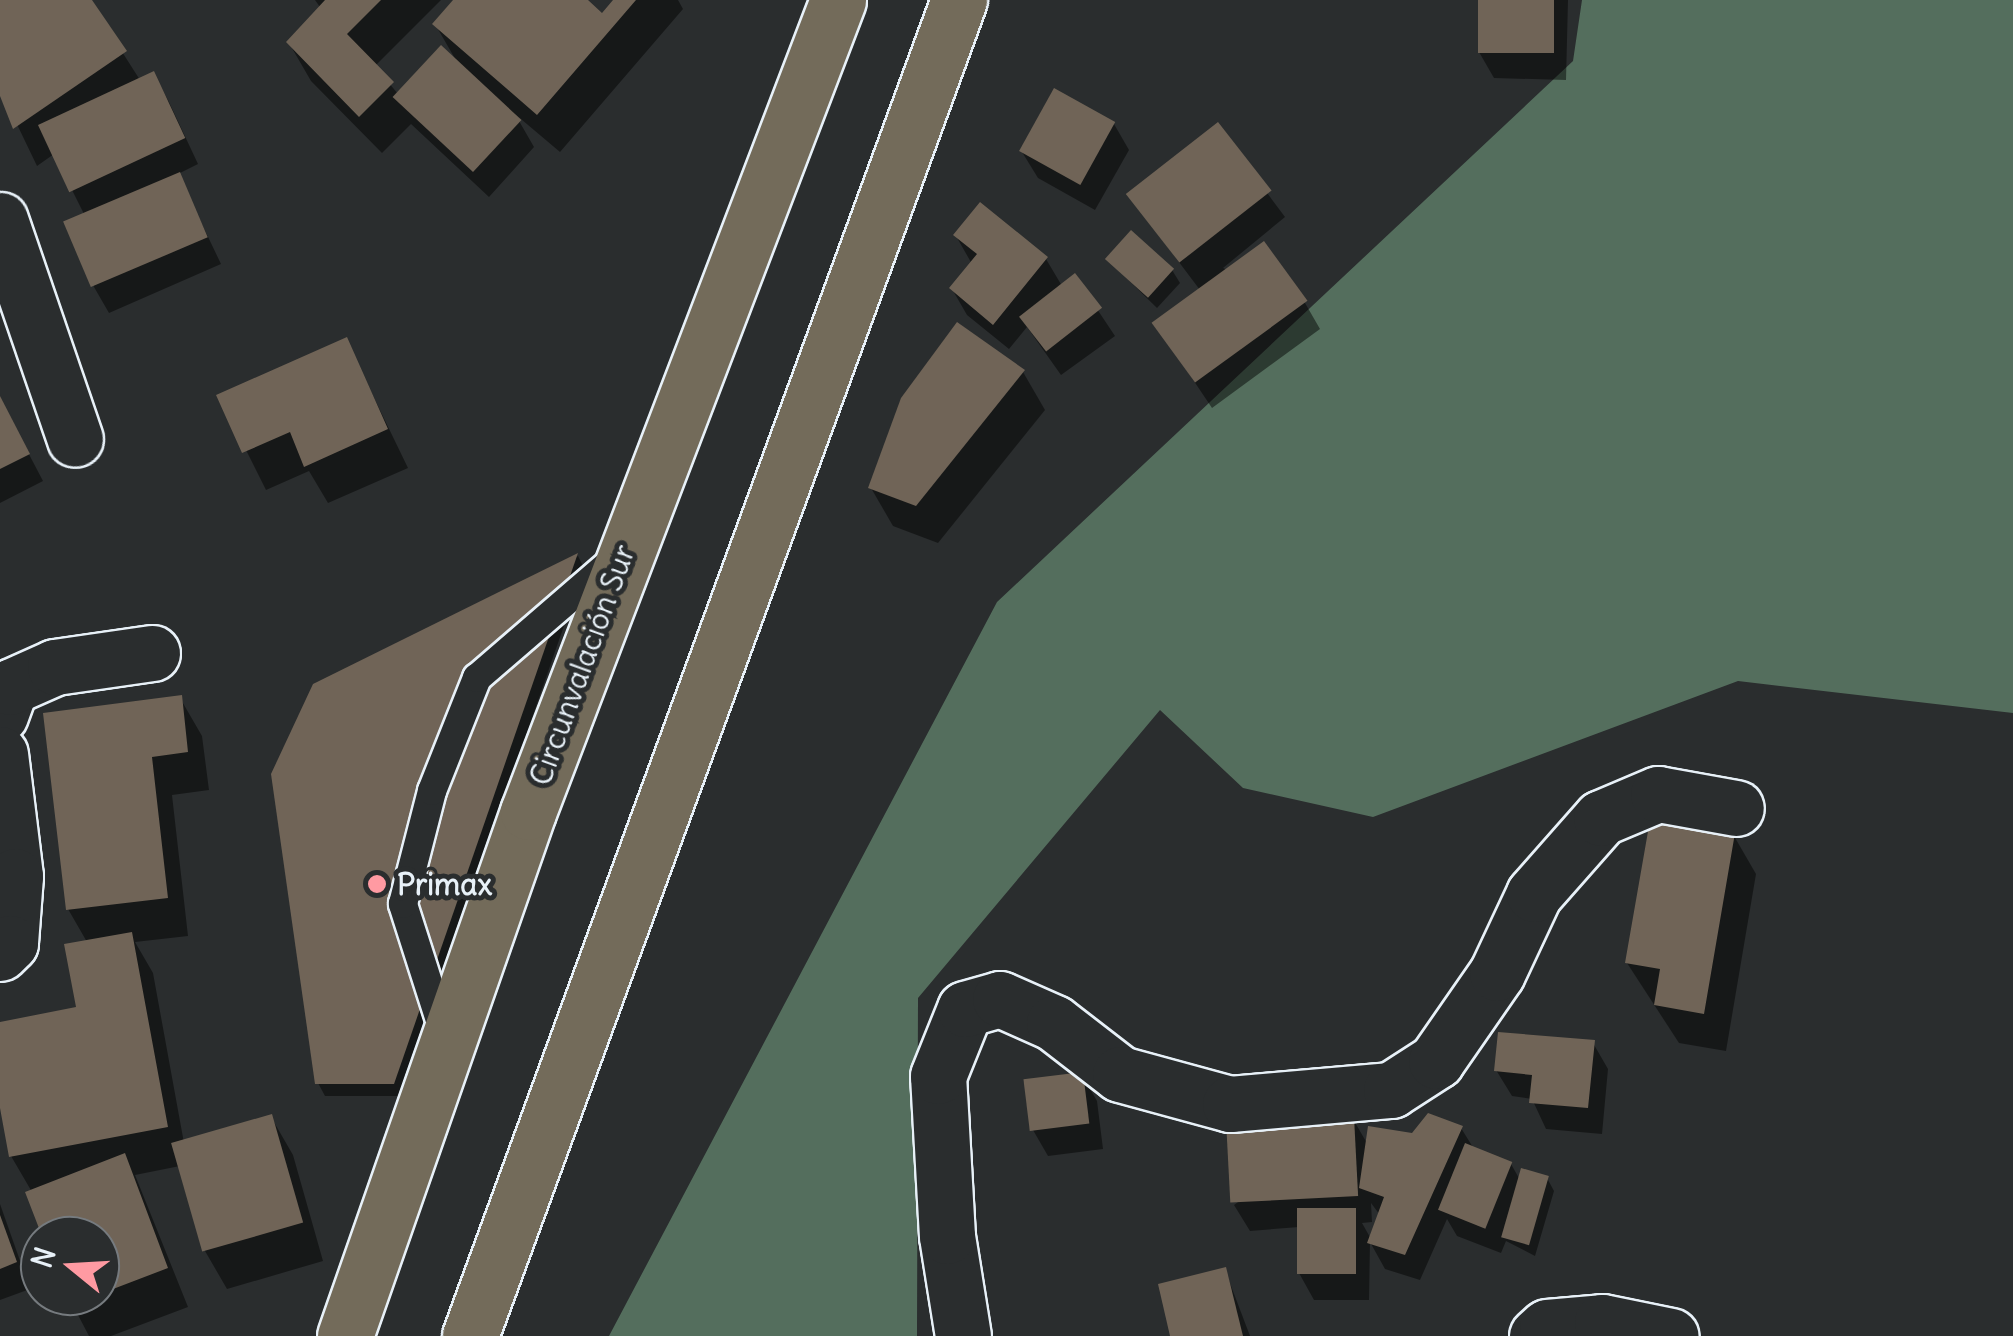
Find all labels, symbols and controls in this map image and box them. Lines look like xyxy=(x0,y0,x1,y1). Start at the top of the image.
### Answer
street label: Circunvalación Sur xyxy=(522,540,642,790)
place label: Primax xyxy=(397,866,492,902)
marker: Primax xyxy=(366,873,388,895)
north arrow xyxy=(20,1216,120,1316)
text: N xyxy=(23,1243,63,1272)

